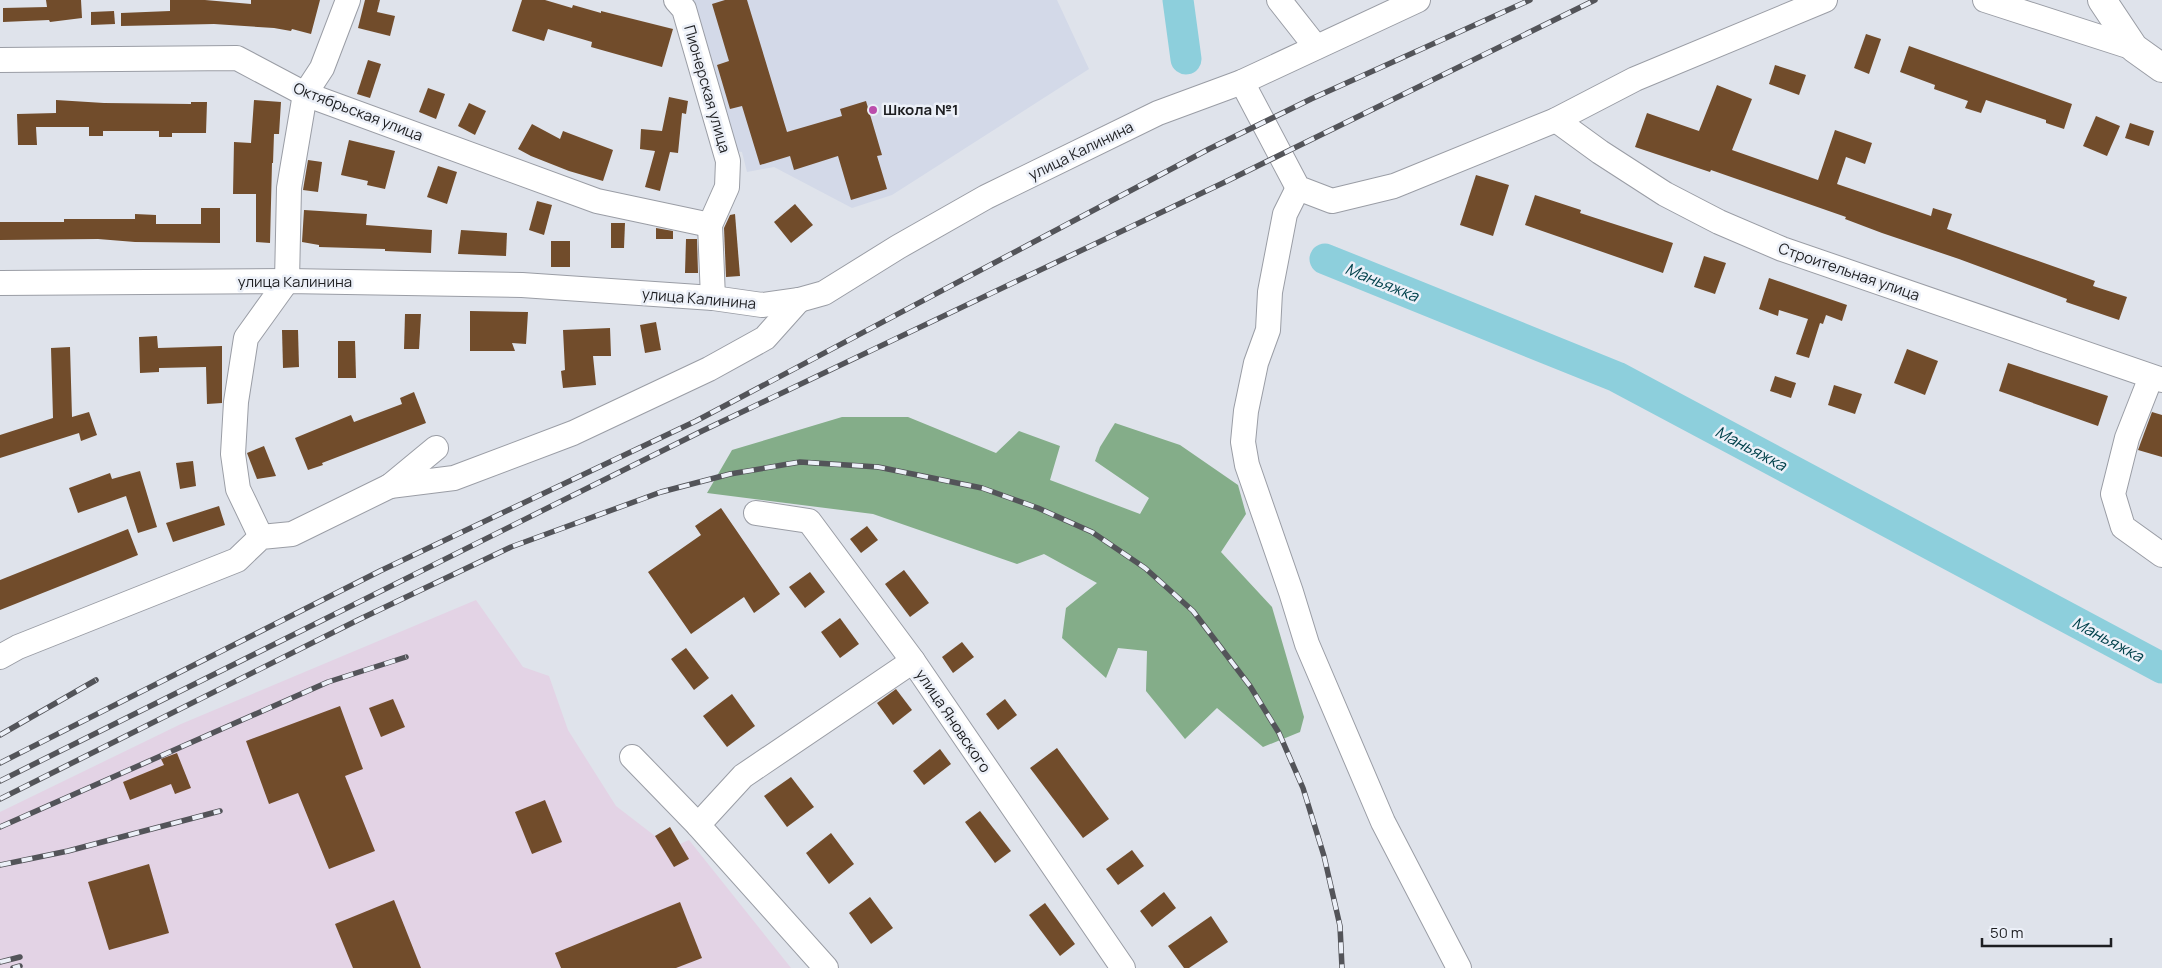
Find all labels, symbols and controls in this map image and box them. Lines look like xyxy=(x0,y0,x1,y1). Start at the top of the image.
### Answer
street label: Пионерская улица xyxy=(679,23,736,155)
street label: Октябрьская улица xyxy=(290,77,426,146)
place label: Школа №1 xyxy=(883,99,959,120)
marker: Школа №1 xyxy=(867,104,879,116)
street label: улица Калинина xyxy=(1025,116,1137,185)
street label: Строительная улица xyxy=(1776,237,1923,306)
water label: Маньяжка xyxy=(1342,257,1423,307)
street label: улица Калинина xyxy=(238,271,352,292)
street label: улица Калинина xyxy=(641,283,757,314)
water label: Маньяжка xyxy=(1712,420,1791,476)
water label: Маньяжка xyxy=(2069,611,2148,667)
street label: улица Яновского xyxy=(911,665,996,777)
scale bar xyxy=(1982,916,2111,948)
text: 50 m xyxy=(1990,922,2024,943)

